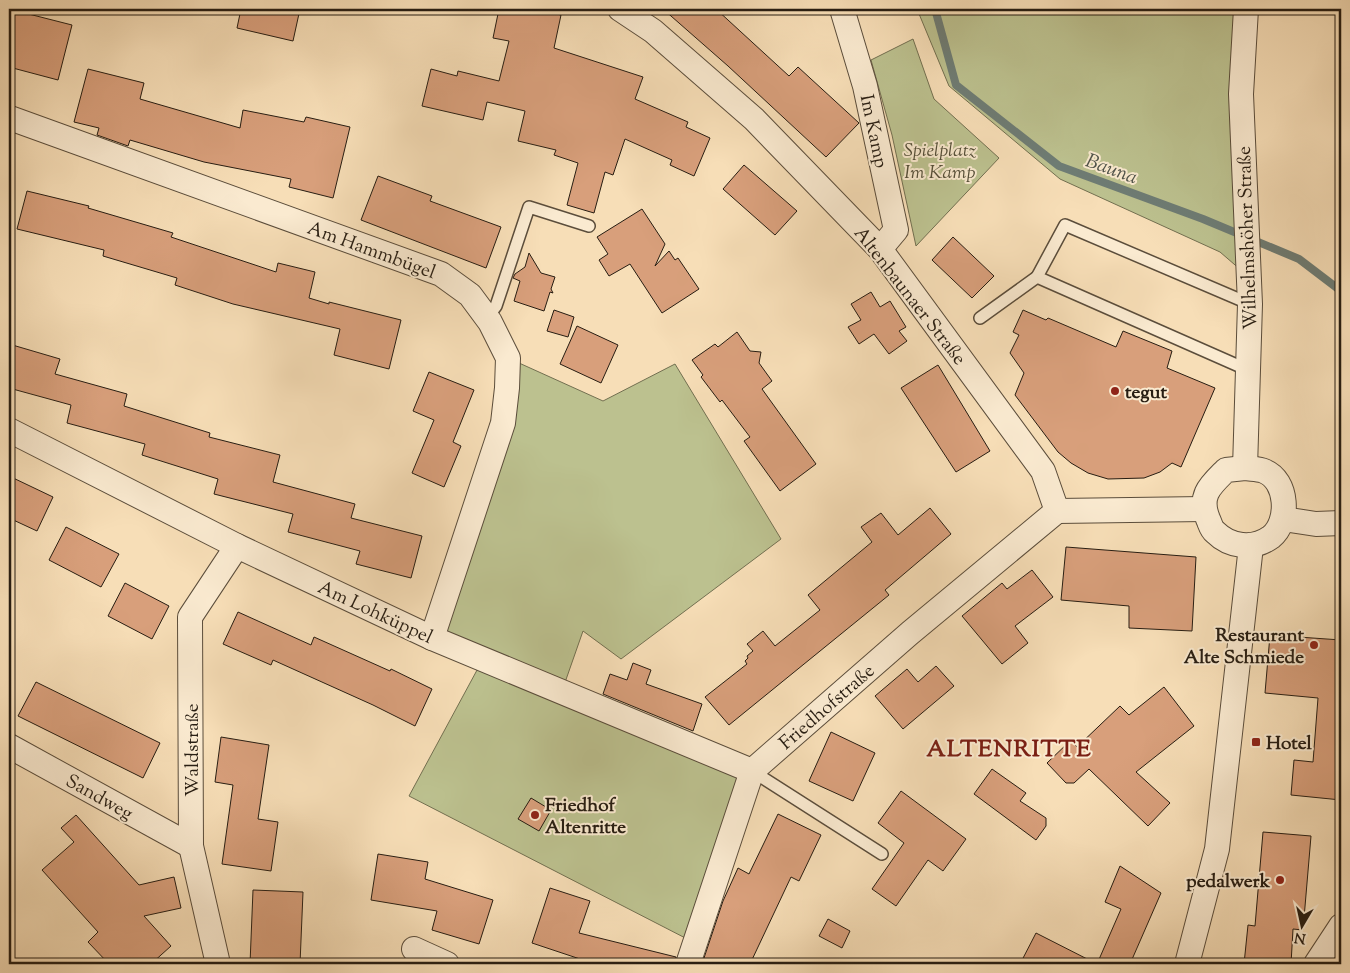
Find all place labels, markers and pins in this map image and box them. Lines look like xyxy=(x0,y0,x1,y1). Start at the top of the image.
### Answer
place label: tegut xyxy=(1125,380,1168,407)
marker: tegut xyxy=(1109,385,1121,397)
place label: Restaurant Alte Schmiede xyxy=(1184,623,1304,672)
marker: Restaurant Alte Schmiede xyxy=(1308,639,1320,651)
place label: Hotel xyxy=(1266,731,1313,758)
marker: Hotel xyxy=(1250,736,1262,748)
place label: Friedhof Altenritte xyxy=(545,793,626,842)
marker: Friedhof Altenritte xyxy=(529,809,541,821)
place label: pedalwerk xyxy=(1186,869,1271,896)
marker: pedalwerk xyxy=(1274,874,1286,886)

